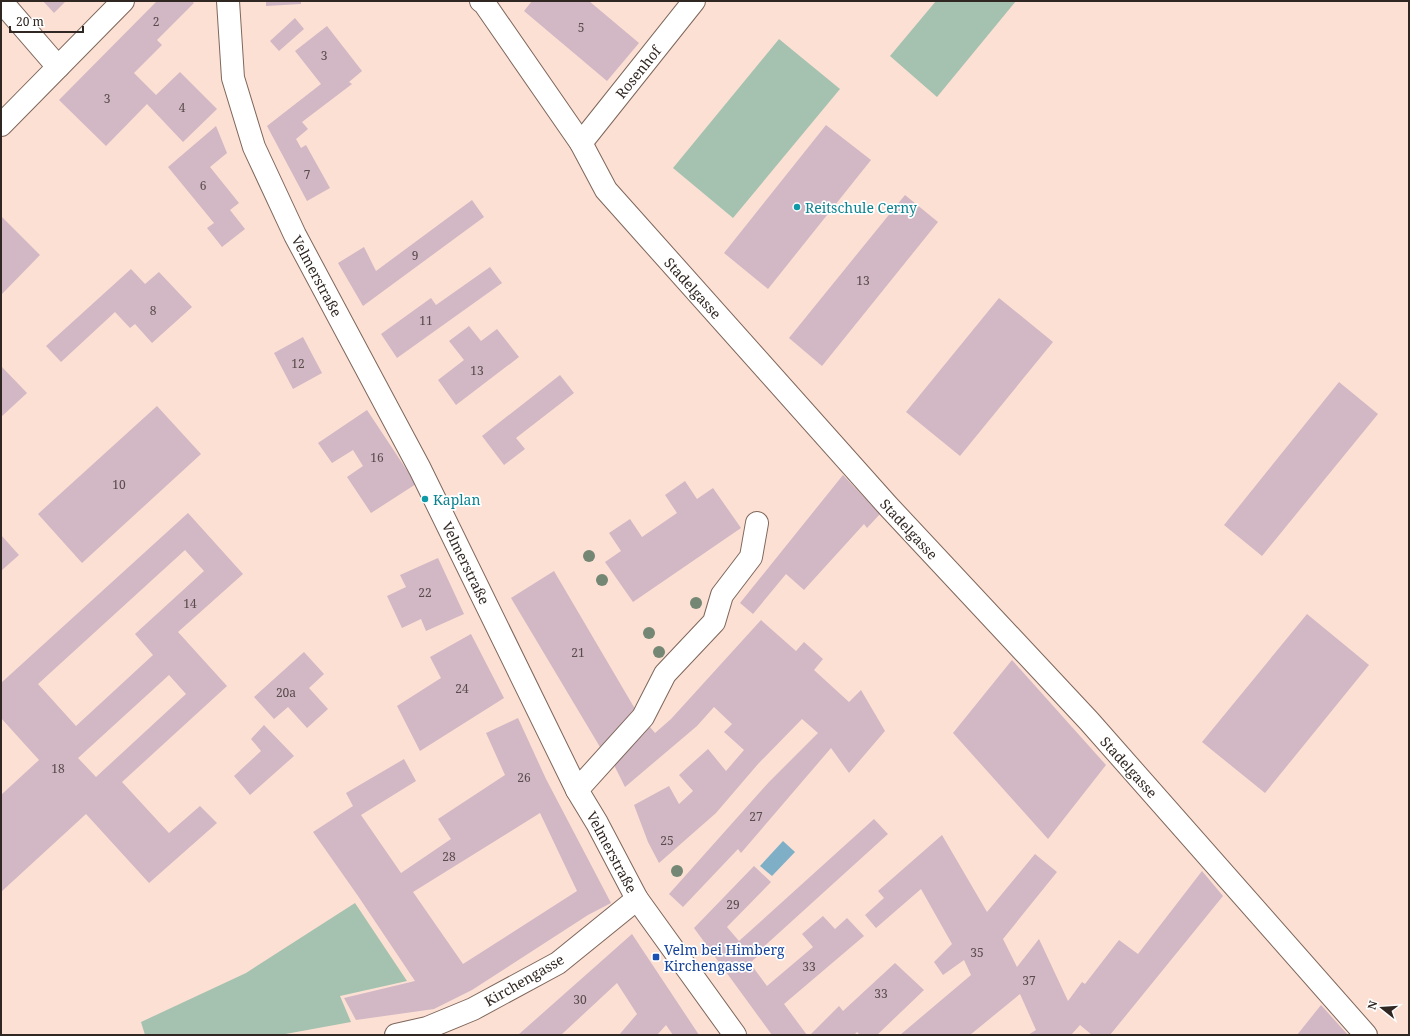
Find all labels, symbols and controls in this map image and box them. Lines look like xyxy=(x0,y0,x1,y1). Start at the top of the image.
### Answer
scale bar xyxy=(10,8,83,34)
text: 20 m xyxy=(16,13,44,30)
house number: 2 xyxy=(153,13,159,30)
house number: 5 xyxy=(578,19,584,36)
street label: Rosenhof xyxy=(611,40,666,102)
house number: 3 xyxy=(321,47,328,64)
house number: 3 xyxy=(104,90,111,107)
house number: 4 xyxy=(179,99,186,116)
house number: 7 xyxy=(304,166,311,183)
house number: 6 xyxy=(200,177,207,194)
place label: Reitschule Cerny xyxy=(805,198,917,217)
marker: Reitschule Cerny xyxy=(792,202,802,212)
street label: Velmerstraße xyxy=(288,232,346,320)
house number: 9 xyxy=(412,247,418,264)
street label: Stadelgasse xyxy=(660,253,726,323)
house number: 13 xyxy=(856,272,870,289)
house number: 8 xyxy=(150,302,157,319)
house number: 11 xyxy=(419,312,433,329)
house number: 12 xyxy=(291,355,305,372)
house number: 13 xyxy=(470,362,484,379)
house number: 16 xyxy=(370,449,384,466)
house number: 10 xyxy=(112,476,126,493)
place label: Kaplan xyxy=(433,490,481,509)
marker: Kaplan xyxy=(420,494,430,504)
street label: Stadelgasse xyxy=(876,495,942,563)
street label: Velmerstraße xyxy=(438,519,494,607)
house number: 22 xyxy=(418,584,432,601)
house number: 14 xyxy=(183,595,197,612)
house number: 21 xyxy=(571,644,585,661)
house number: 24 xyxy=(455,680,469,697)
house number: 20a xyxy=(276,684,296,701)
street label: Stadelgasse xyxy=(1096,732,1162,802)
house number: 18 xyxy=(51,760,65,777)
house number: 26 xyxy=(517,769,531,786)
street label: Velmerstraße xyxy=(583,808,641,896)
house number: 27 xyxy=(749,808,763,825)
house number: 25 xyxy=(660,832,674,849)
house number: 28 xyxy=(442,848,456,865)
house number: 29 xyxy=(726,896,740,913)
place label: Velm bei Himberg Kirchengasse xyxy=(664,940,785,975)
house number: 35 xyxy=(970,944,984,961)
street label: Kirchengasse xyxy=(481,950,567,1010)
marker: Velm bei Himberg Kirchengasse xyxy=(651,952,661,962)
house number: 33 xyxy=(802,958,816,975)
house number: 37 xyxy=(1022,972,1036,989)
house number: 33 xyxy=(874,985,888,1002)
north arrow xyxy=(1362,988,1402,1028)
house number: 30 xyxy=(573,991,587,1008)
text: N xyxy=(1364,998,1380,1011)

